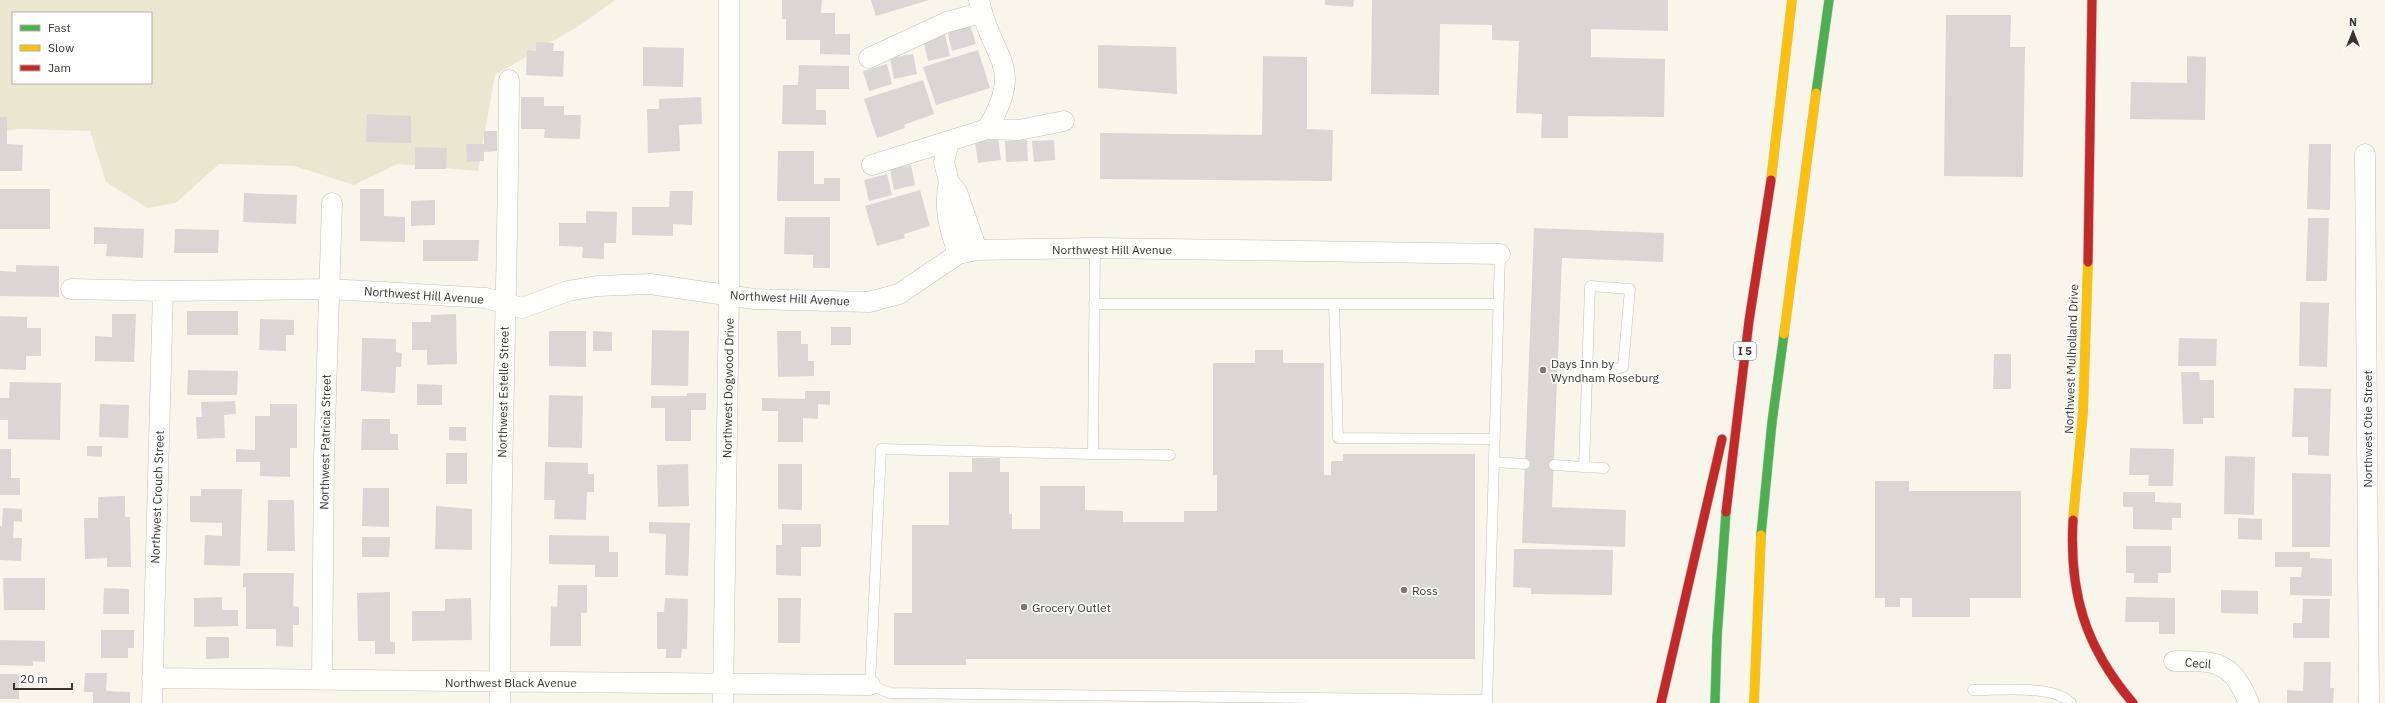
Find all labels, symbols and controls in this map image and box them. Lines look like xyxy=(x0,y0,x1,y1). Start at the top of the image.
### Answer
legend xyxy=(12,12,152,84)
north arrow xyxy=(2333,12,2373,52)
text: N xyxy=(2349,15,2357,29)
text: Fast xyxy=(48,20,71,35)
text: Slow xyxy=(48,40,74,55)
text: Jam xyxy=(48,60,71,75)
street label: Northwest Hill Avenue xyxy=(1052,242,1172,257)
street label: Northwest Hill Avenue xyxy=(364,283,485,307)
street label: Northwest Mulholland Drive xyxy=(2061,283,2081,434)
street label: Northwest Hill Avenue xyxy=(730,287,851,309)
street label: Northwest Dogwood Drive xyxy=(719,317,737,458)
street label: Northwest Estelle Street xyxy=(494,326,512,458)
road number: I 5 xyxy=(1734,342,1756,360)
place label: Days Inn by Wyndham Roseburg xyxy=(1551,356,1660,385)
marker: Days Inn by Wyndham Roseburg xyxy=(1538,365,1548,375)
street label: Northwest Otie Street xyxy=(2360,370,2375,488)
street label: Northwest Patricia Street xyxy=(316,374,334,510)
street label: Northwest Crouch Street xyxy=(147,430,167,564)
place label: Ross xyxy=(1412,583,1438,598)
marker: Ross xyxy=(1399,585,1409,595)
place label: Grocery Outlet xyxy=(1032,600,1111,615)
marker: Grocery Outlet xyxy=(1019,602,1029,612)
street label: Cecil xyxy=(2184,654,2212,672)
scale bar xyxy=(14,665,72,691)
text: 20 m xyxy=(20,671,48,686)
street label: Northwest Black Avenue xyxy=(445,675,577,690)

